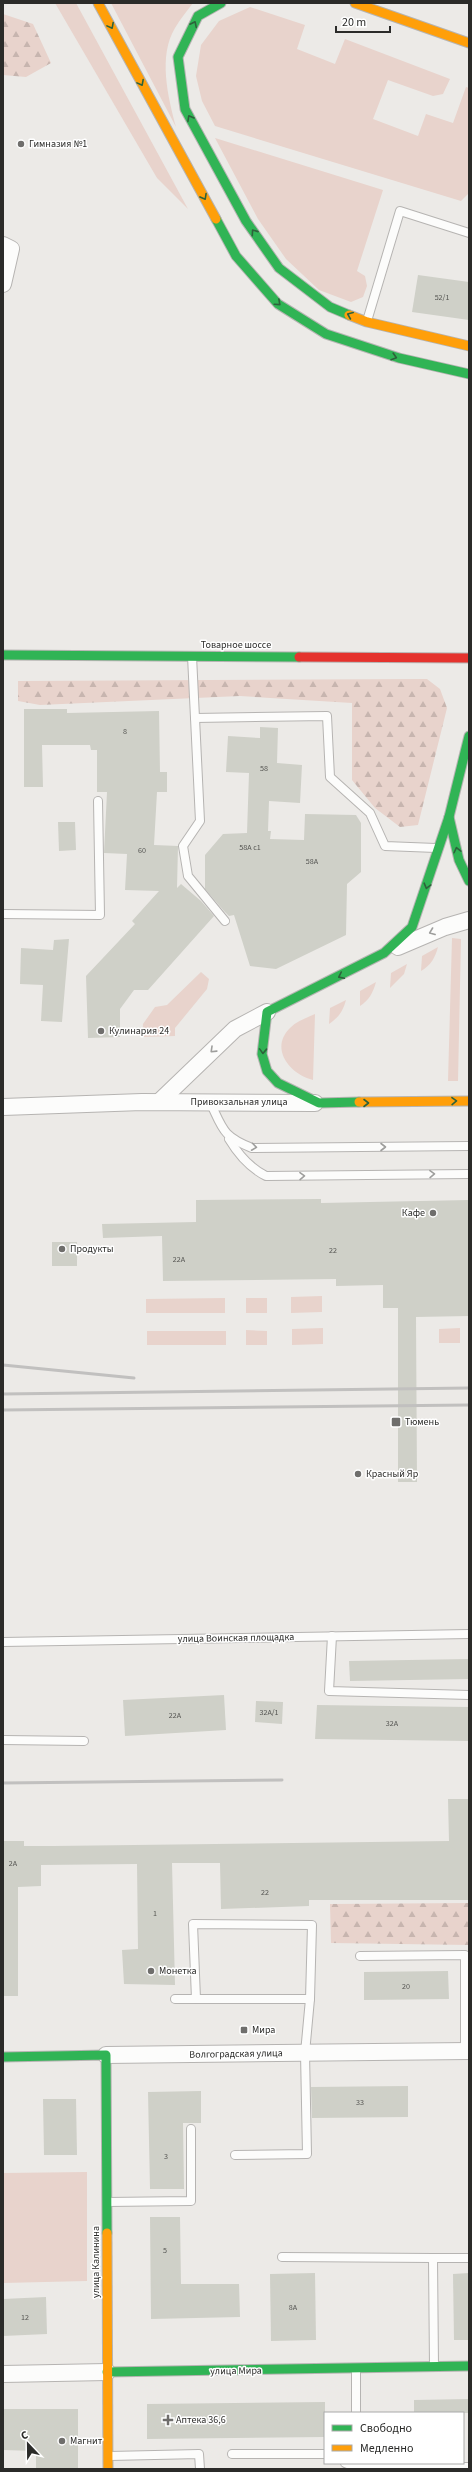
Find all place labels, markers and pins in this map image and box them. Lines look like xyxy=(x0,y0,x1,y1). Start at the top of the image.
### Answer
place label: Гимназия №1 xyxy=(29,137,87,151)
marker: Гимназия №1 xyxy=(16,139,26,149)
place label: Кулинария 24 xyxy=(109,1024,169,1038)
marker: Кулинария 24 xyxy=(96,1026,106,1036)
place label: Кафе xyxy=(402,1206,425,1220)
marker: Кафе xyxy=(428,1208,438,1218)
place label: Продукты xyxy=(70,1242,114,1256)
marker: Продукты xyxy=(57,1244,67,1254)
place label: Тюмень xyxy=(405,1415,439,1429)
marker: Тюмень xyxy=(390,1416,402,1428)
place label: Красный Яр xyxy=(366,1467,419,1481)
marker: Красный Яр xyxy=(353,1469,363,1479)
place label: Монетка xyxy=(159,1964,197,1978)
marker: Монетка xyxy=(146,1966,156,1976)
place label: Мира xyxy=(252,2023,275,2037)
marker: Мира xyxy=(239,2025,249,2035)
place label: Аптека 36,6 xyxy=(176,2413,226,2427)
marker: Аптека 36,6 xyxy=(163,2415,173,2425)
place label: Магнит xyxy=(70,2434,103,2448)
marker: Магнит xyxy=(57,2436,67,2446)

